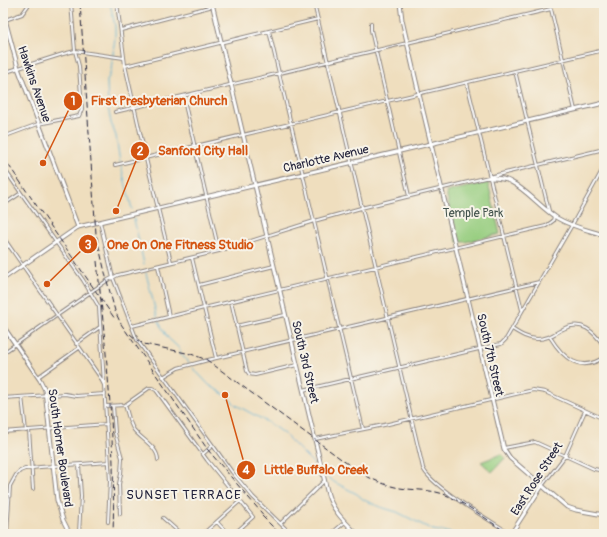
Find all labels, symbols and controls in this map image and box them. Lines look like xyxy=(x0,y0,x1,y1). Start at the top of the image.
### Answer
street label: Hawkins Avenue xyxy=(14,44,54,124)
callout: First Presbyterian Church xyxy=(63,88,236,113)
text: First Presbyterian Church xyxy=(91,93,227,109)
text: 1 xyxy=(71,94,75,109)
callout: Sanford City Hall xyxy=(130,138,256,163)
street label: Charlotte Avenue xyxy=(282,142,370,176)
text: Sanford City Hall xyxy=(158,143,248,159)
text: 2 xyxy=(137,144,144,159)
park label: Temple Park xyxy=(443,206,503,221)
callout: One On One Fitness Studio xyxy=(78,232,261,257)
text: One On One Fitness Studio xyxy=(107,237,253,253)
text: 3 xyxy=(85,238,92,253)
street label: South 7th Street xyxy=(473,312,507,398)
street label: South 3rd Street xyxy=(288,319,322,405)
street label: South Horner Boulevard xyxy=(44,388,76,508)
street label: East Rose Street xyxy=(508,439,566,518)
callout: Little Buffalo Creek xyxy=(236,457,376,482)
text: Little Buffalo Creek xyxy=(264,462,369,478)
text: 4 xyxy=(242,463,250,478)
district label: SUNSET TERRACE xyxy=(126,487,242,503)

